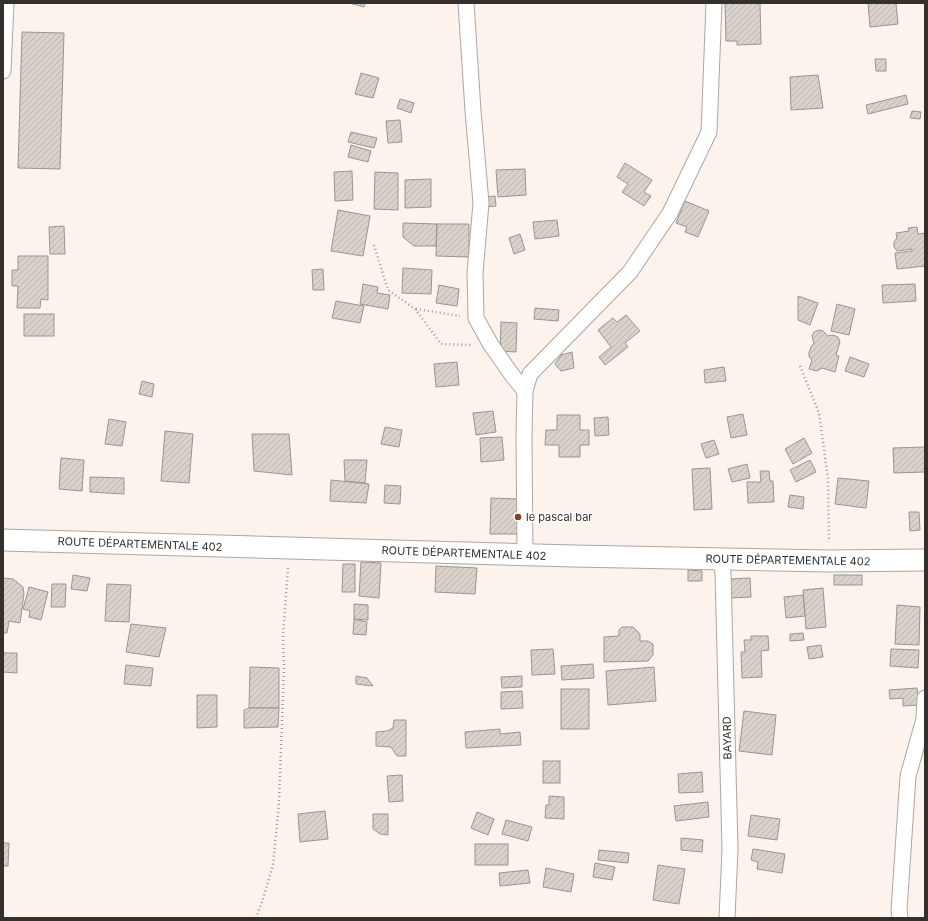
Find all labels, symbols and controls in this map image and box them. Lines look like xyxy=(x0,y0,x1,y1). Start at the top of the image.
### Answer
place label: le pascal bar xyxy=(526,510,592,524)
marker: le pascal bar xyxy=(513,512,523,522)
street label: ROUTE DÉPARTEMENTALE 402 xyxy=(57,534,223,554)
street label: ROUTE DÉPARTEMENTALE 402 xyxy=(381,543,547,563)
street label: ROUTE DÉPARTEMENTALE 402 xyxy=(705,552,871,568)
street label: BAYARD xyxy=(720,716,734,760)

